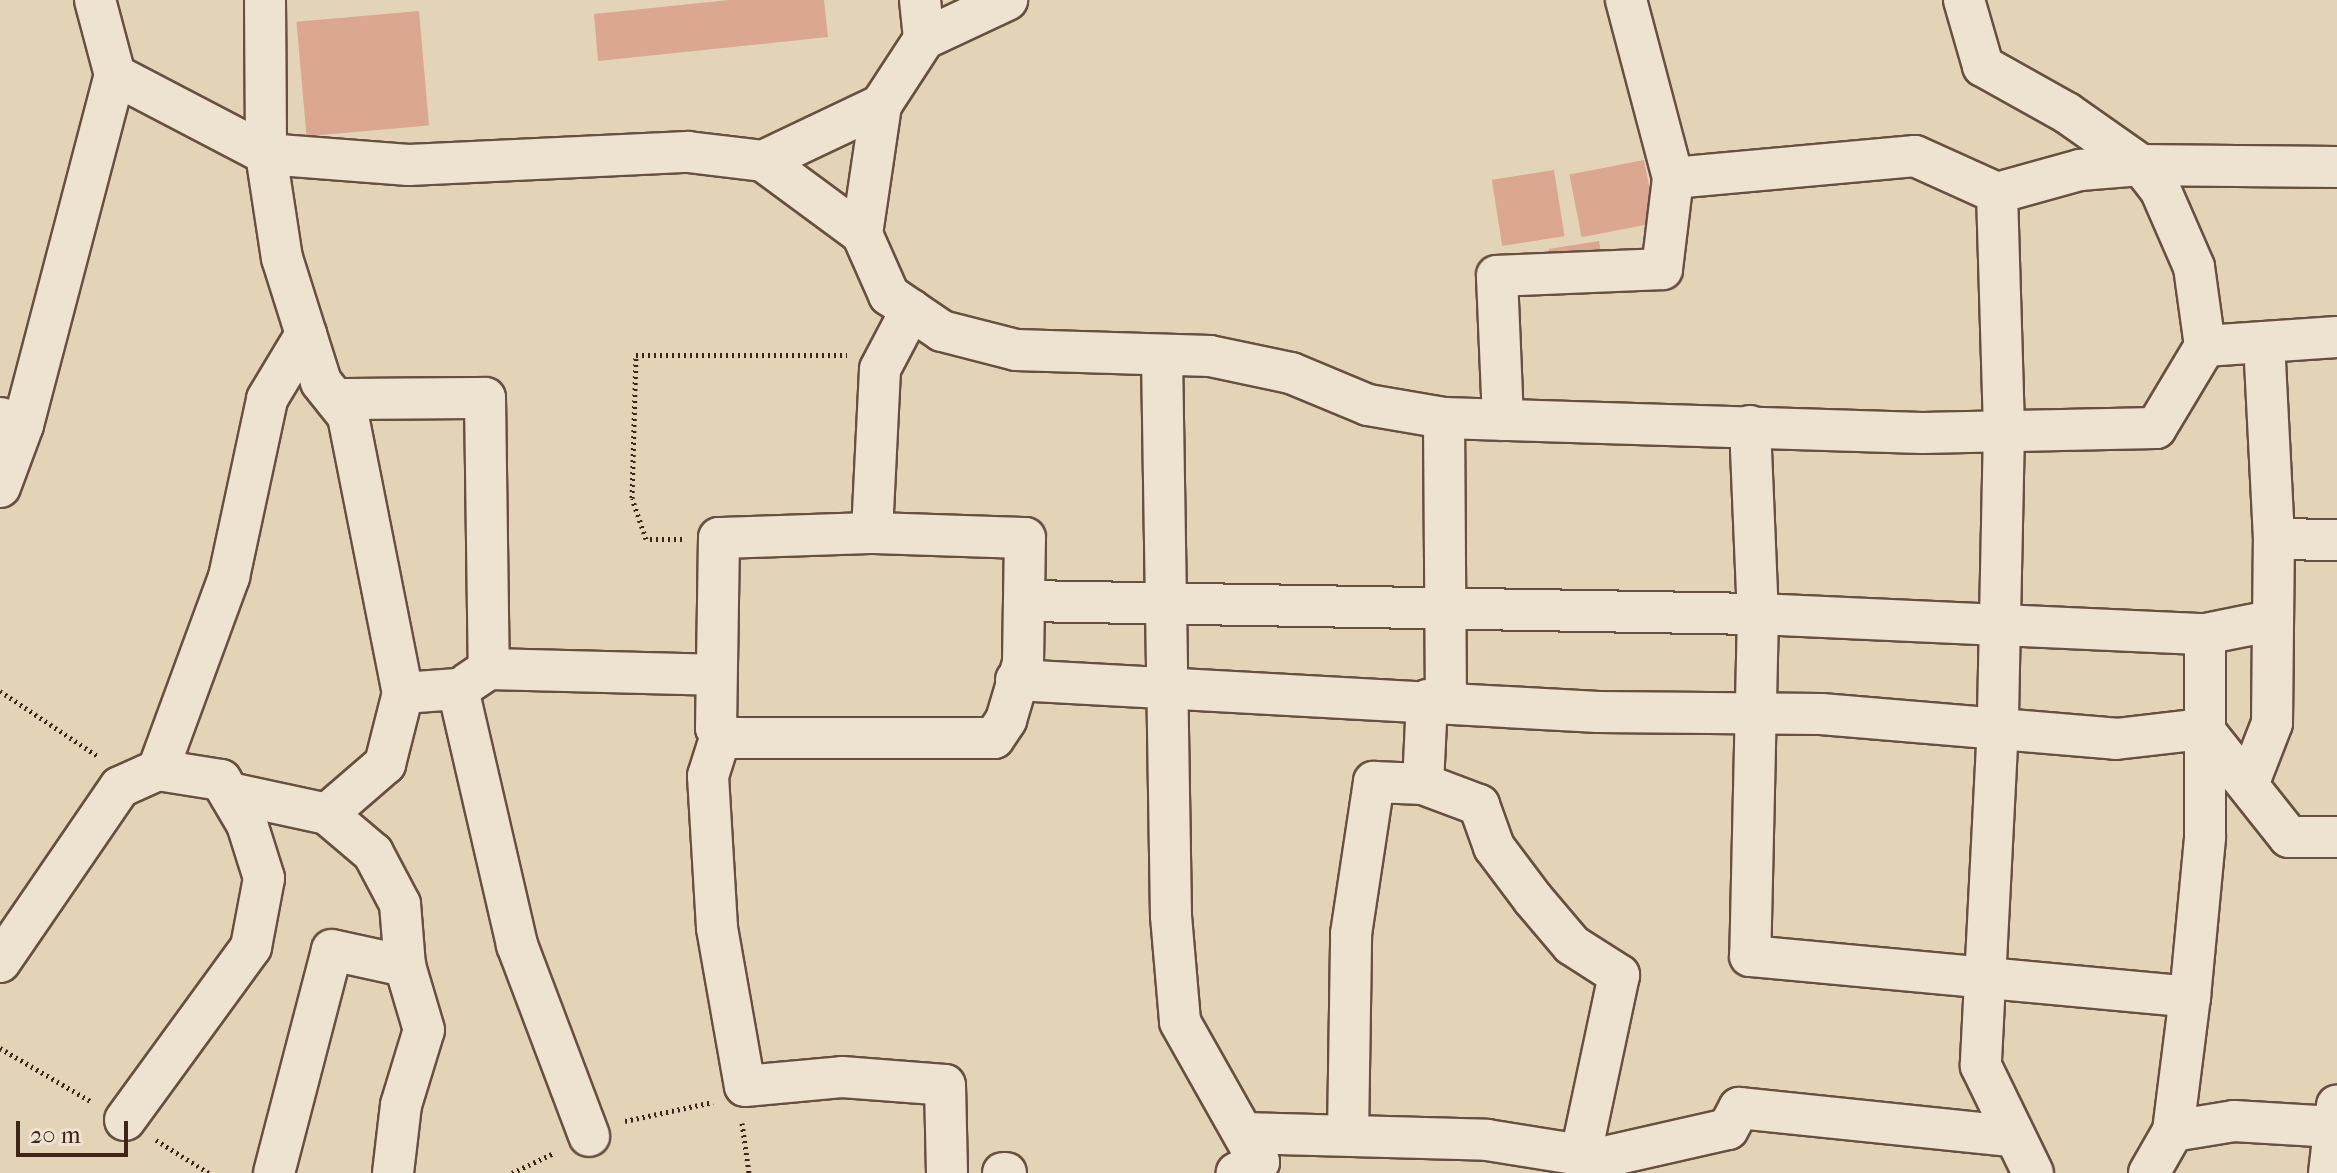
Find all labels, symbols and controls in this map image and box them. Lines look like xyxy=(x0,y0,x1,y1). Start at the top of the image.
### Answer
scale bar xyxy=(20,1105,132,1155)
text: 20 m xyxy=(30,1121,81,1149)

